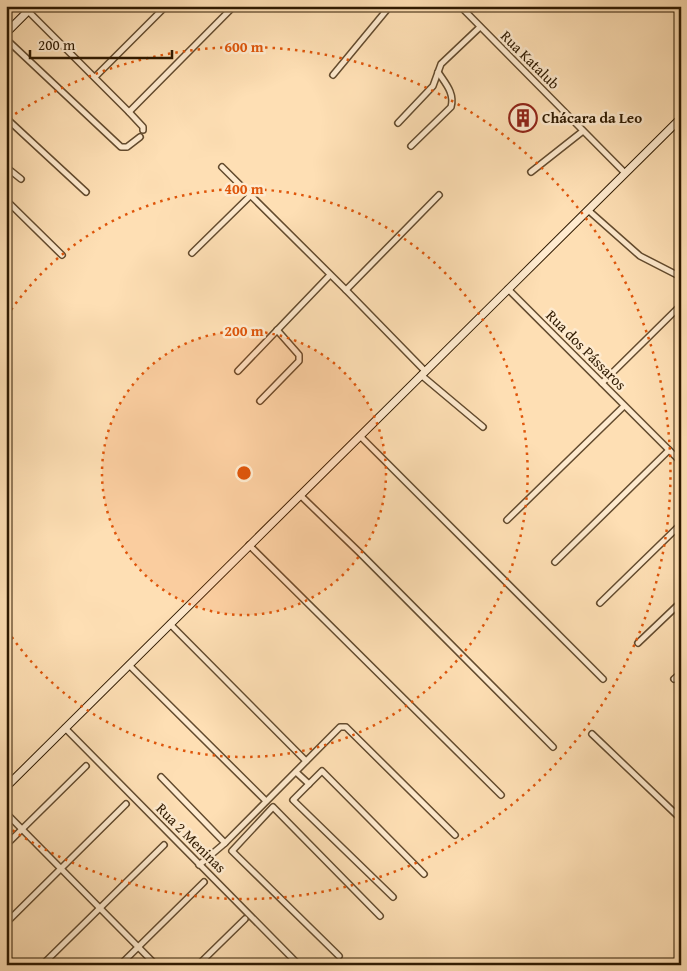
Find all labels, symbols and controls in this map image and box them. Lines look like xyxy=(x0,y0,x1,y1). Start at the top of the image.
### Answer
street label: Rua Katalub xyxy=(496,25,565,94)
scale bar xyxy=(30,28,172,60)
text: 200 m xyxy=(38,34,76,55)
text: 600 m xyxy=(224,36,264,57)
building icon: Chácara da Leo xyxy=(508,103,538,133)
place label: Chácara da Leo xyxy=(542,107,642,128)
text: 400 m xyxy=(224,178,264,199)
street label: Rua dos Pássaros xyxy=(542,305,631,394)
text: 200 m xyxy=(224,320,264,341)
centre of rings xyxy=(235,464,253,482)
street label: Rua 2 Meninas xyxy=(152,798,231,877)

